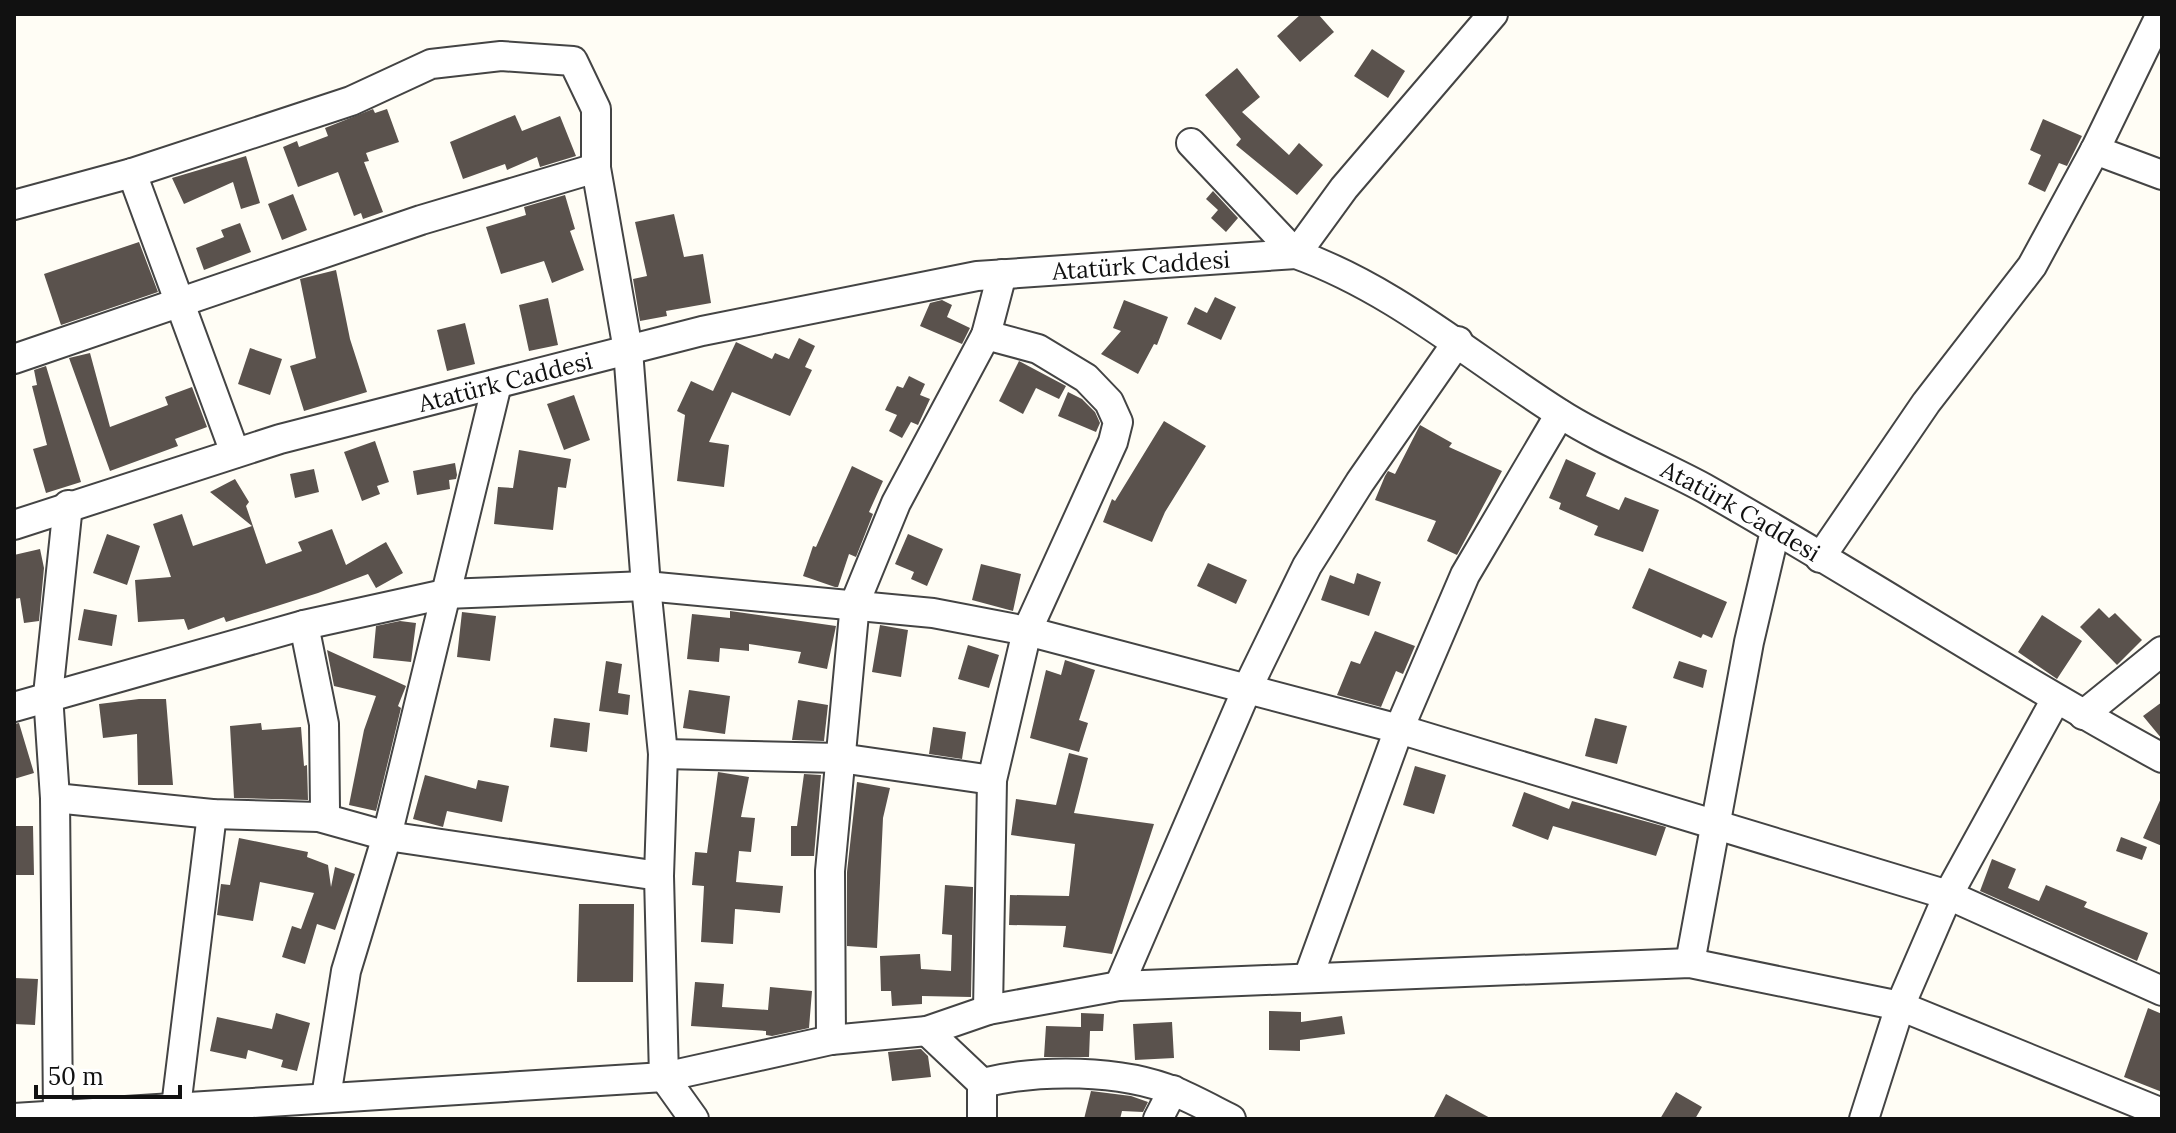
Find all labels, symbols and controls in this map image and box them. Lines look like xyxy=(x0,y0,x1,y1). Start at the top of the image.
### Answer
street label: Atatürk Caddesi xyxy=(1050,243,1231,286)
street label: Atatürk Caddesi xyxy=(414,344,595,419)
street label: Atatürk Caddesi xyxy=(1655,453,1826,568)
scale bar xyxy=(36,1049,180,1099)
text: 50 m xyxy=(48,1061,104,1092)

